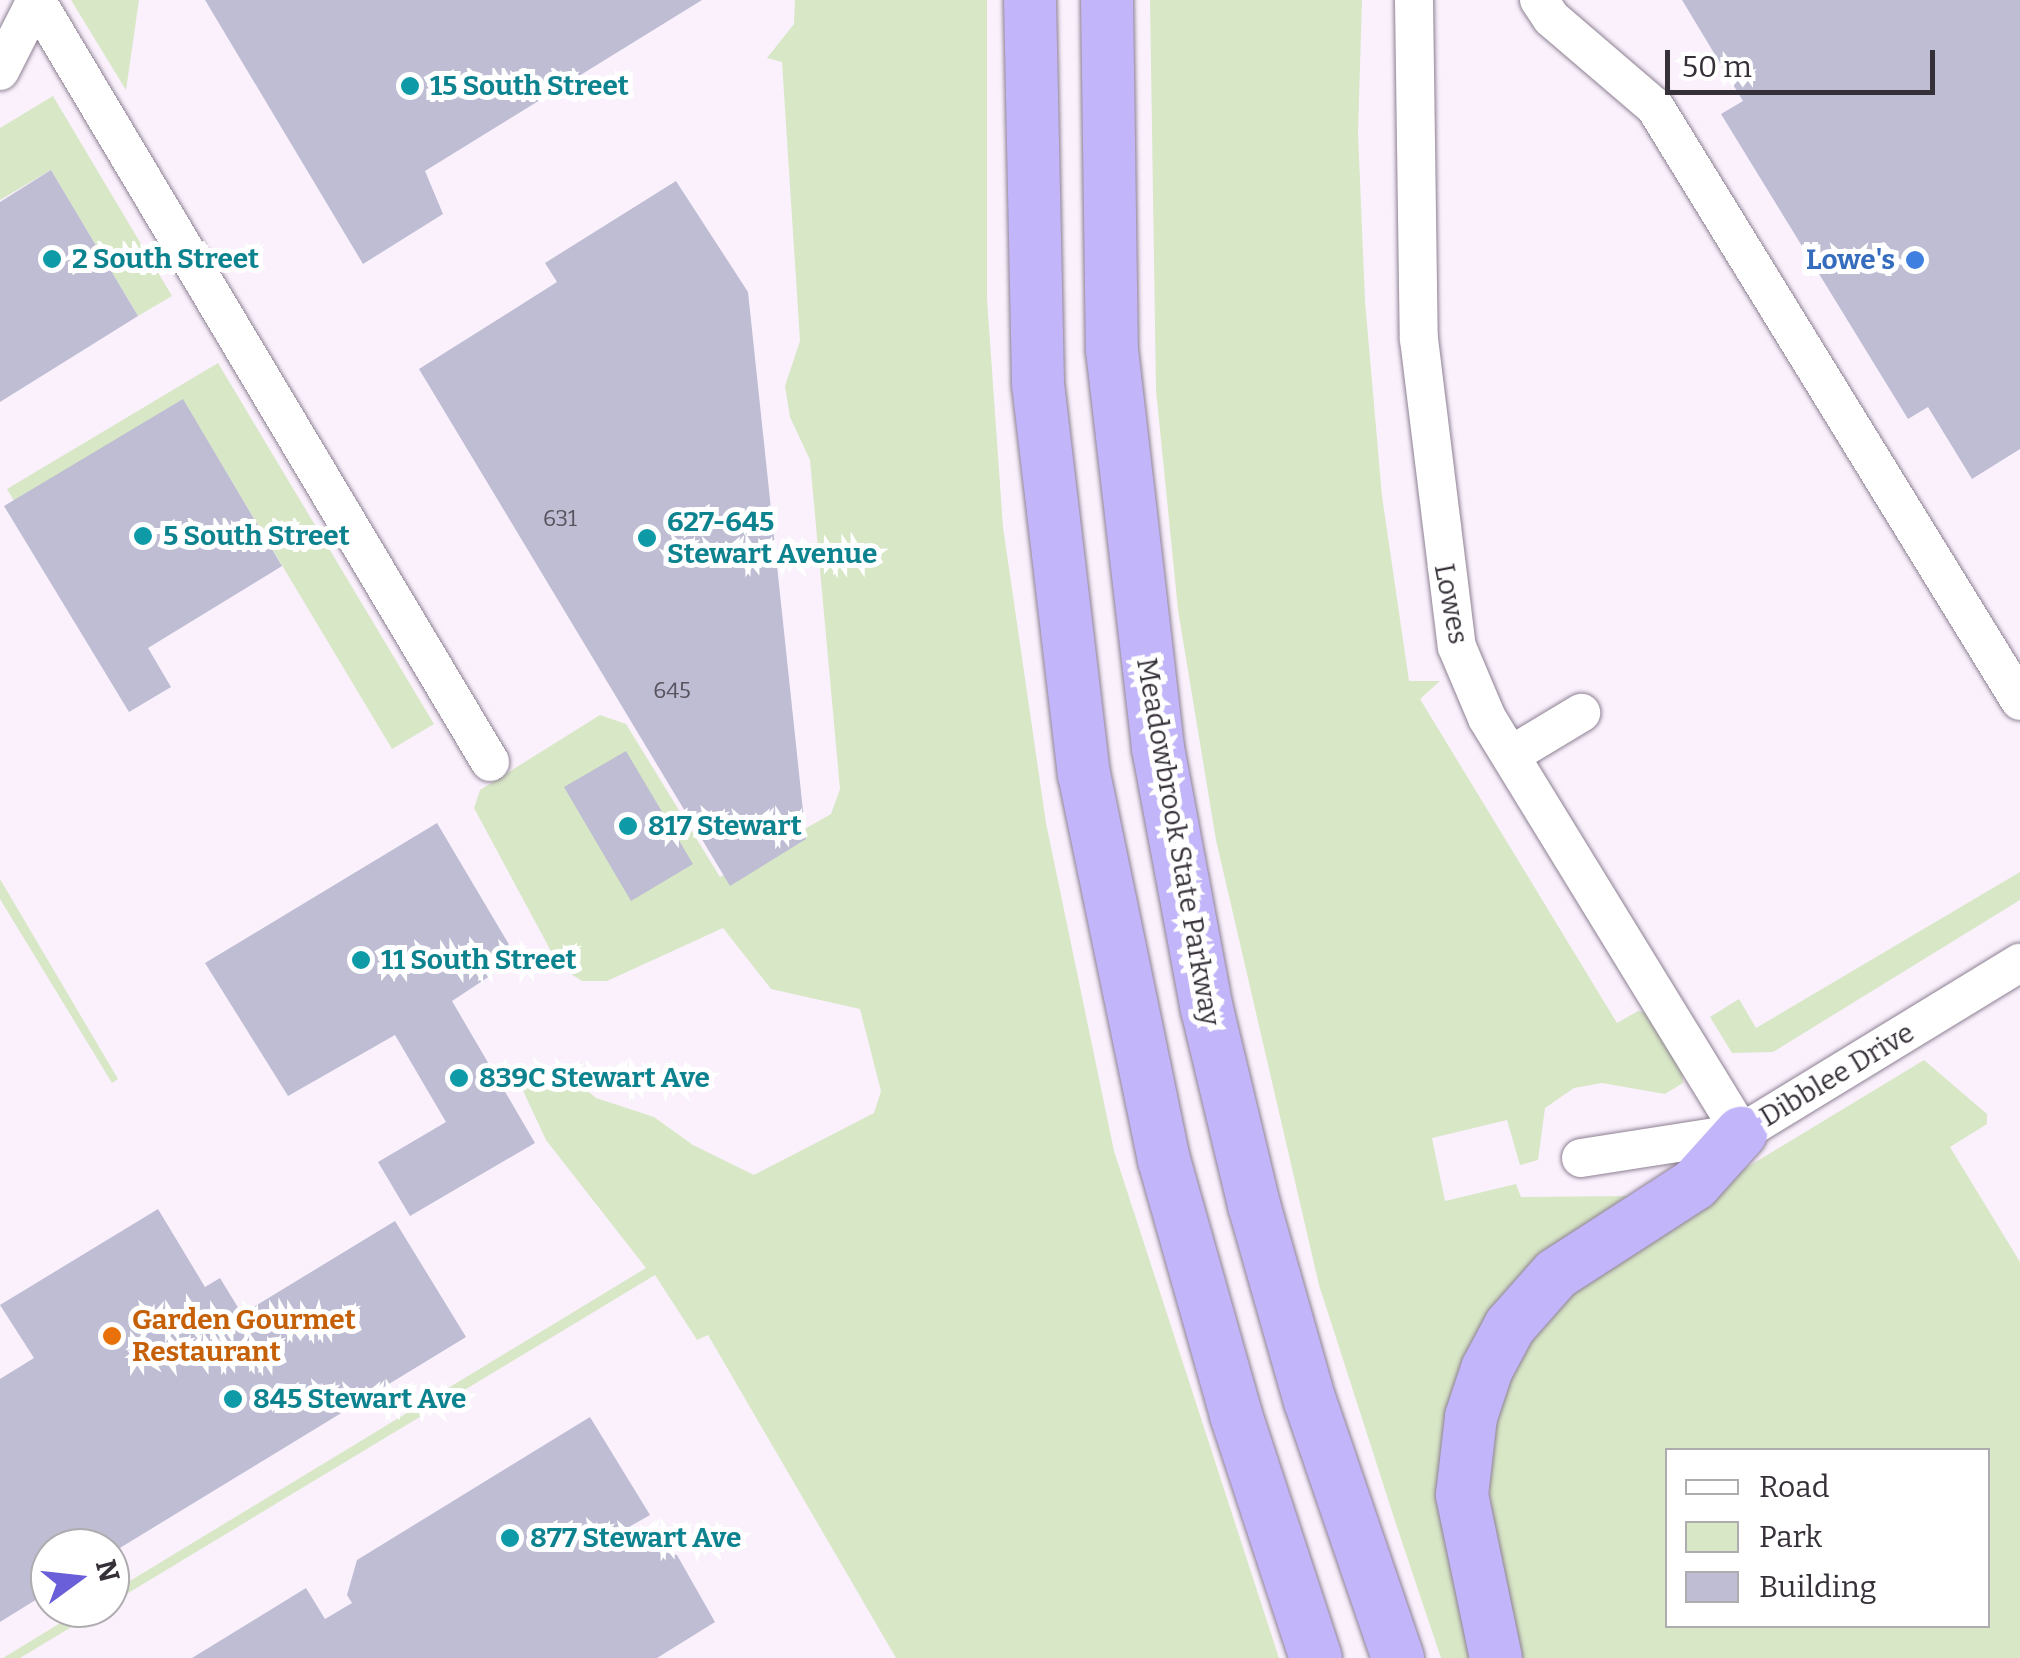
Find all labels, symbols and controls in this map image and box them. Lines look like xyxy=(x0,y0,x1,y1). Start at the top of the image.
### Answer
scale bar xyxy=(1670,30,1940,92)
text: 50 m xyxy=(1682,49,1752,85)
place label: 15 South Street xyxy=(430,69,629,103)
marker: 15 South Street xyxy=(399,75,421,97)
place label: 2 South Street xyxy=(72,242,259,276)
place label: Lowe's xyxy=(1806,243,1895,277)
marker: 2 South Street xyxy=(41,248,63,270)
marker: Lowe's xyxy=(1904,249,1926,271)
place label: 627-645 Stewart Avenue xyxy=(667,505,877,571)
house number: 631 xyxy=(543,506,577,532)
place label: 5 South Street xyxy=(163,519,350,553)
marker: 5 South Street xyxy=(132,525,154,547)
marker: 627-645 Stewart Avenue xyxy=(636,527,658,549)
street label: Lowes xyxy=(1427,561,1475,647)
street label: Meadowbrook State Parkway xyxy=(1129,655,1227,1029)
house number: 645 xyxy=(653,678,691,704)
place label: 817 Stewart xyxy=(648,809,802,843)
marker: 817 Stewart xyxy=(617,815,639,837)
place label: 11 South Street xyxy=(381,943,577,977)
marker: 11 South Street xyxy=(350,949,372,971)
street label: Dibblee Drive xyxy=(1754,1016,1920,1134)
place label: 839C Stewart Ave xyxy=(479,1061,710,1095)
marker: 839C Stewart Ave xyxy=(448,1067,470,1089)
place label: Garden Gourmet Restaurant xyxy=(132,1303,356,1369)
marker: Garden Gourmet Restaurant xyxy=(101,1325,123,1347)
place label: 845 Stewart Ave xyxy=(253,1382,466,1416)
marker: 845 Stewart Ave xyxy=(222,1388,244,1410)
legend xyxy=(1665,1448,1990,1628)
text: Road xyxy=(1759,1469,1830,1505)
text: Park xyxy=(1759,1519,1822,1555)
place label: 877 Stewart Ave xyxy=(530,1521,741,1555)
marker: 877 Stewart Ave xyxy=(499,1527,521,1549)
north arrow xyxy=(30,1528,130,1628)
text: N xyxy=(89,1556,126,1585)
text: Building xyxy=(1759,1569,1877,1605)

